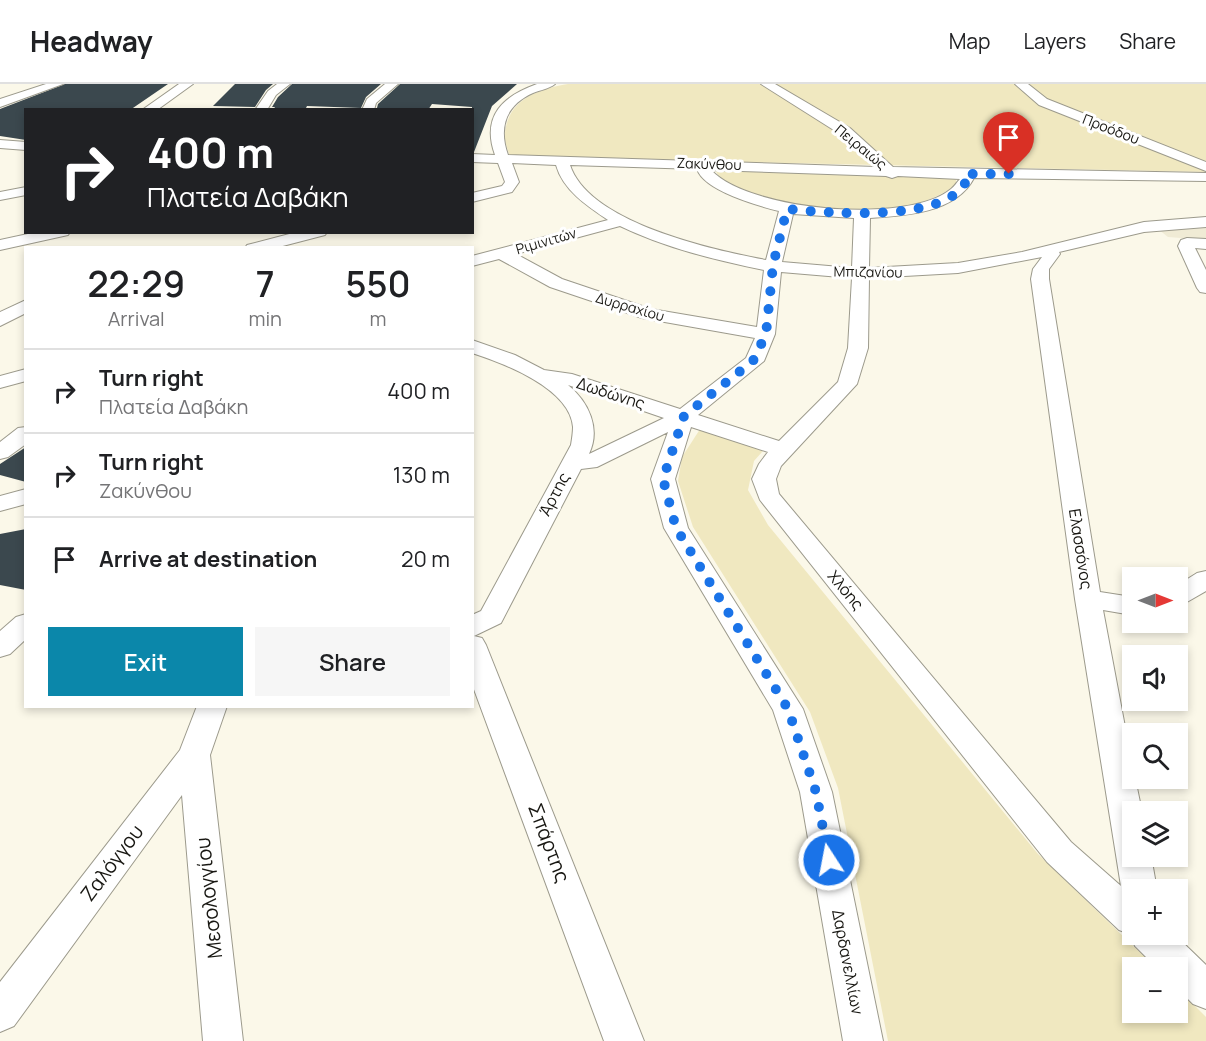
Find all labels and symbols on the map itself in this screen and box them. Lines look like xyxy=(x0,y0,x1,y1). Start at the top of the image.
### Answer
street label: Προόδου xyxy=(1080,109,1142,148)
pin xyxy=(983,112,1034,174)
street label: Πειραιώς xyxy=(831,120,892,174)
street label: Ζακύνθου xyxy=(676,153,742,174)
street label: Ριμινιτών xyxy=(513,223,578,258)
street label: Μπιζανίου xyxy=(833,261,903,282)
street label: Δυρραχίου xyxy=(594,288,667,325)
street label: Δωδώνης xyxy=(574,372,648,414)
street label: Άρτης xyxy=(533,468,575,520)
street label: Ελασσόνος xyxy=(1064,507,1098,591)
street label: Χλόης xyxy=(823,566,869,615)
north arrow xyxy=(1122,567,1188,633)
street label: Σπάρτης xyxy=(522,799,577,886)
street label: Ζαλόγγου xyxy=(74,819,149,906)
position arrow xyxy=(797,828,861,892)
street label: Μεσολογγίου xyxy=(189,836,228,960)
street label: Δαρδανελλίων xyxy=(827,908,869,1016)

